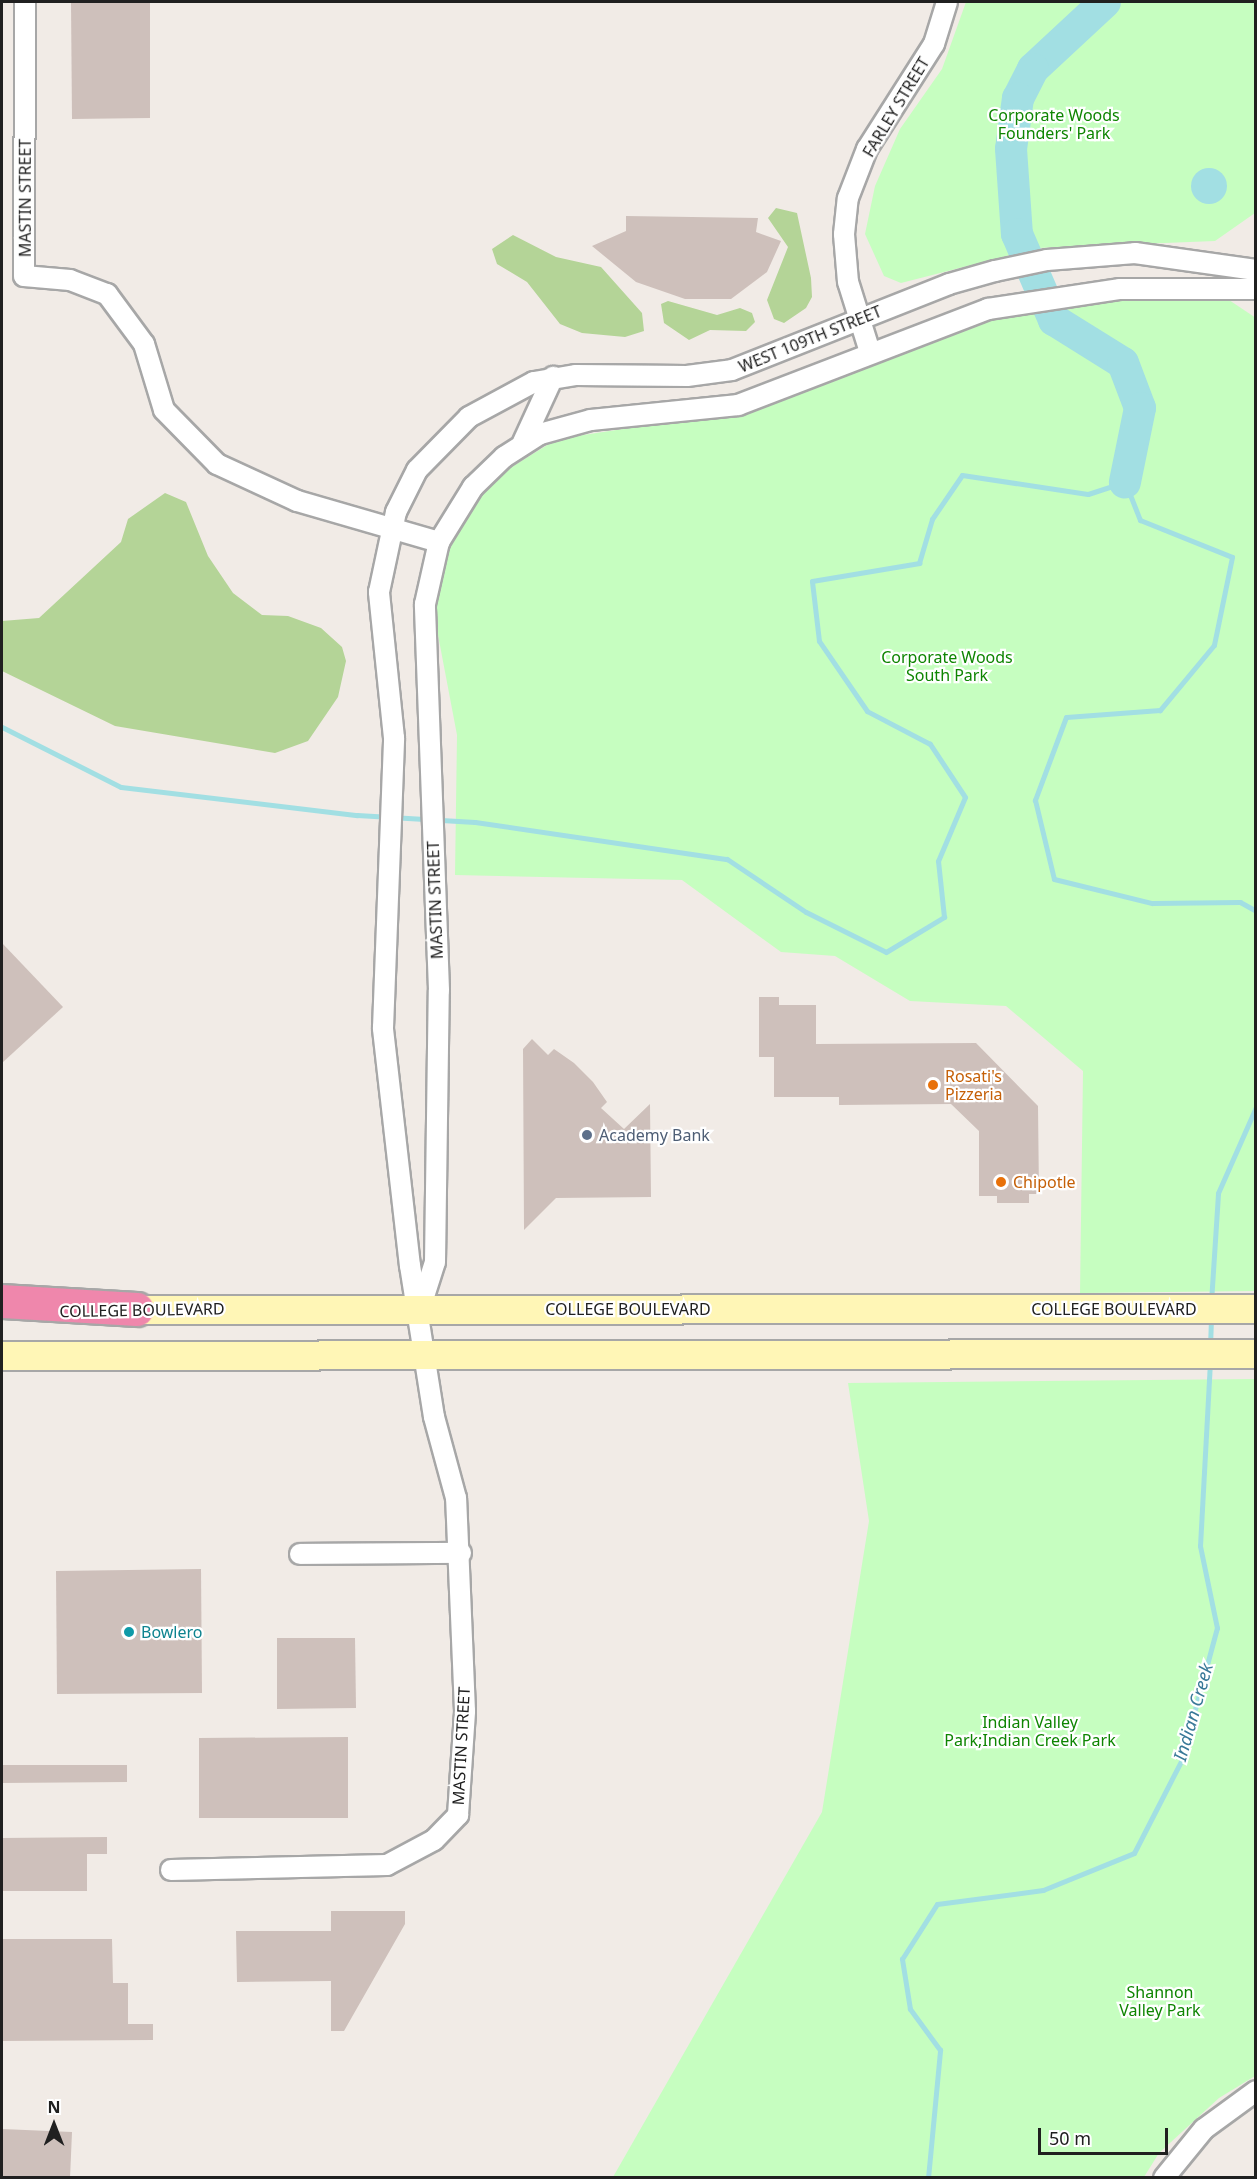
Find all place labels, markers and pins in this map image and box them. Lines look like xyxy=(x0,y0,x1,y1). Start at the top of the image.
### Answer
place label: Rosati's Pizzeria xyxy=(945,1066,1003,1104)
marker: Rosati's Pizzeria xyxy=(926,1078,940,1092)
place label: Academy Bank xyxy=(599,1125,710,1145)
marker: Academy Bank xyxy=(580,1128,594,1142)
place label: Chipotle xyxy=(1013,1172,1076,1192)
marker: Chipotle xyxy=(994,1175,1008,1189)
place label: Bowlero xyxy=(141,1622,202,1642)
marker: Bowlero xyxy=(122,1625,136,1639)

